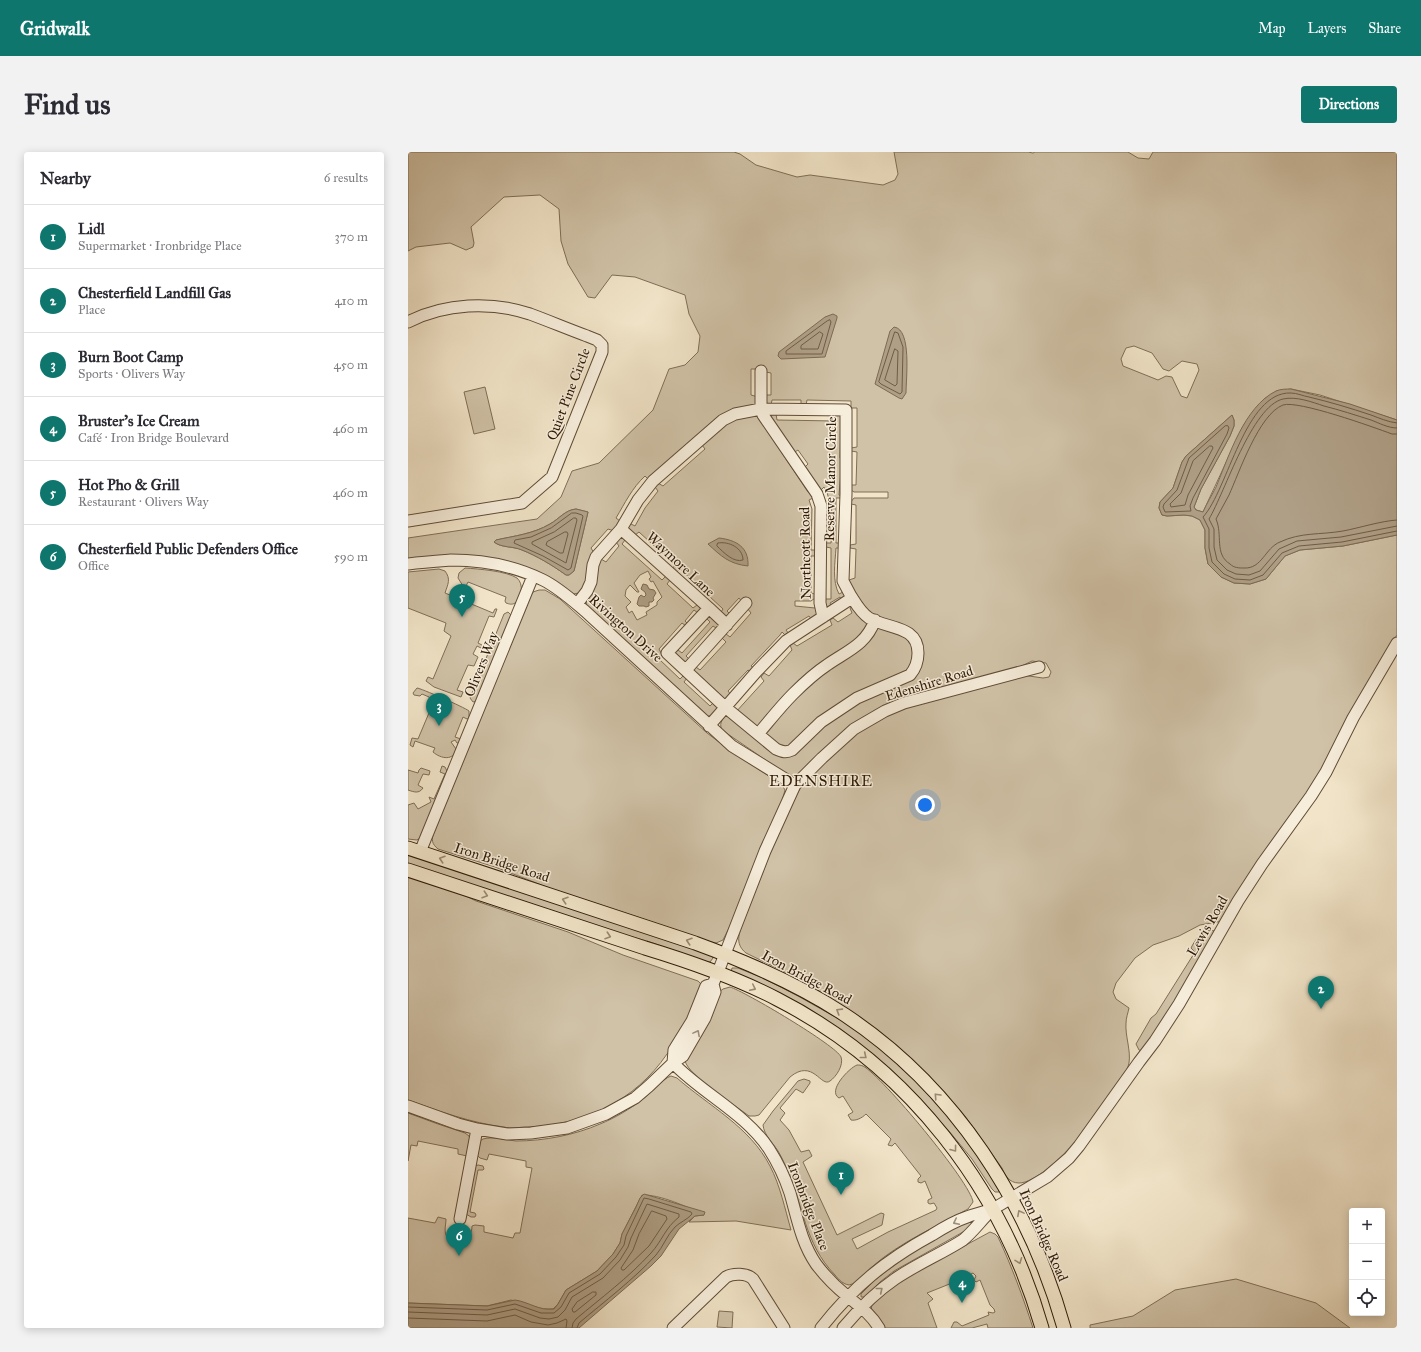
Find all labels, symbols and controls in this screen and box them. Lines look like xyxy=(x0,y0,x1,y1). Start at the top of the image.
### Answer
text: Gridwalk xyxy=(20,17,90,40)
text: Map xyxy=(1258,20,1286,37)
text: Layers xyxy=(1308,20,1346,37)
text: Share xyxy=(1368,20,1401,37)
button: Directions xyxy=(1301,86,1397,123)
text: Find us xyxy=(24,87,110,122)
text: Nearby xyxy=(40,168,91,189)
text: 6 results xyxy=(324,170,368,186)
text: Lidl xyxy=(78,220,105,238)
text: 1 xyxy=(50,229,56,245)
text: 370 m xyxy=(335,229,368,245)
text: Supermarket · Ironbridge Place xyxy=(78,238,242,254)
text: Chesterfield Landfill Gas xyxy=(78,284,231,302)
text: 2 xyxy=(50,293,56,309)
text: 410 m xyxy=(334,293,368,309)
text: Place xyxy=(78,302,105,318)
street label: Quiet Pine Circle xyxy=(543,346,594,443)
text: Burn Boot Camp xyxy=(78,348,183,366)
text: 3 xyxy=(50,357,56,373)
text: 450 m xyxy=(333,357,368,373)
text: Sports · Olivers Way xyxy=(78,366,185,382)
text: Bruster's Ice Cream xyxy=(78,412,200,430)
street label: Reserve Manor Circle xyxy=(821,416,840,542)
text: 4 xyxy=(49,421,57,437)
text: 460 m xyxy=(333,421,368,437)
text: Café · Iron Bridge Boulevard xyxy=(78,430,229,446)
text: Hot Pho & Grill xyxy=(78,476,180,494)
text: 5 xyxy=(50,485,56,501)
text: 460 m xyxy=(333,485,368,501)
text: Restaurant · Olivers Way xyxy=(78,494,209,510)
street label: Northcott Road xyxy=(796,507,815,599)
street label: Waymore Lane xyxy=(643,528,719,601)
text: Chesterfield Public Defenders Office xyxy=(78,540,298,558)
text: 6 xyxy=(50,549,56,565)
text: 590 m xyxy=(334,549,368,565)
text: Office xyxy=(78,558,109,574)
pin: 5 xyxy=(449,584,475,617)
street label: Rivington Drive xyxy=(585,591,666,666)
street label: Olivers Way xyxy=(461,629,502,699)
street label: Edenshire Road xyxy=(883,662,975,705)
pin: 3 xyxy=(426,693,452,726)
district label: EDENSHIRE xyxy=(769,772,873,790)
your location xyxy=(915,795,935,815)
street label: Iron Bridge Road xyxy=(452,839,552,886)
one-way arrow xyxy=(438,855,445,864)
one-way arrow xyxy=(481,890,488,899)
street label: Lewis Road xyxy=(1183,893,1232,960)
one-way arrow xyxy=(562,896,569,905)
one-way arrow xyxy=(605,931,612,940)
one-way arrow xyxy=(685,937,692,945)
street label: Iron Bridge Road xyxy=(759,947,855,1008)
pin: 2 xyxy=(1308,976,1334,1009)
one-way arrow xyxy=(749,983,757,991)
one-way arrow xyxy=(836,1008,843,1016)
one-way arrow xyxy=(692,1030,699,1037)
one-way arrow xyxy=(859,1052,866,1059)
one-way arrow xyxy=(934,1093,942,1101)
one-way arrow xyxy=(949,1145,957,1152)
street label: Ironbridge Place xyxy=(784,1159,833,1253)
pin: 1 xyxy=(828,1162,854,1195)
street label: Iron Bridge Road xyxy=(1016,1186,1072,1284)
map controls xyxy=(1349,1208,1385,1316)
button: + xyxy=(1349,1208,1385,1244)
one-way arrow xyxy=(1017,1210,1024,1218)
one-way arrow xyxy=(953,1217,960,1225)
pin: 6 xyxy=(446,1223,472,1256)
button: − xyxy=(1349,1244,1385,1280)
one-way arrow xyxy=(1015,1258,1023,1265)
pin: 4 xyxy=(949,1270,975,1303)
button: locate xyxy=(1349,1280,1385,1316)
one-way arrow xyxy=(876,1288,883,1295)

